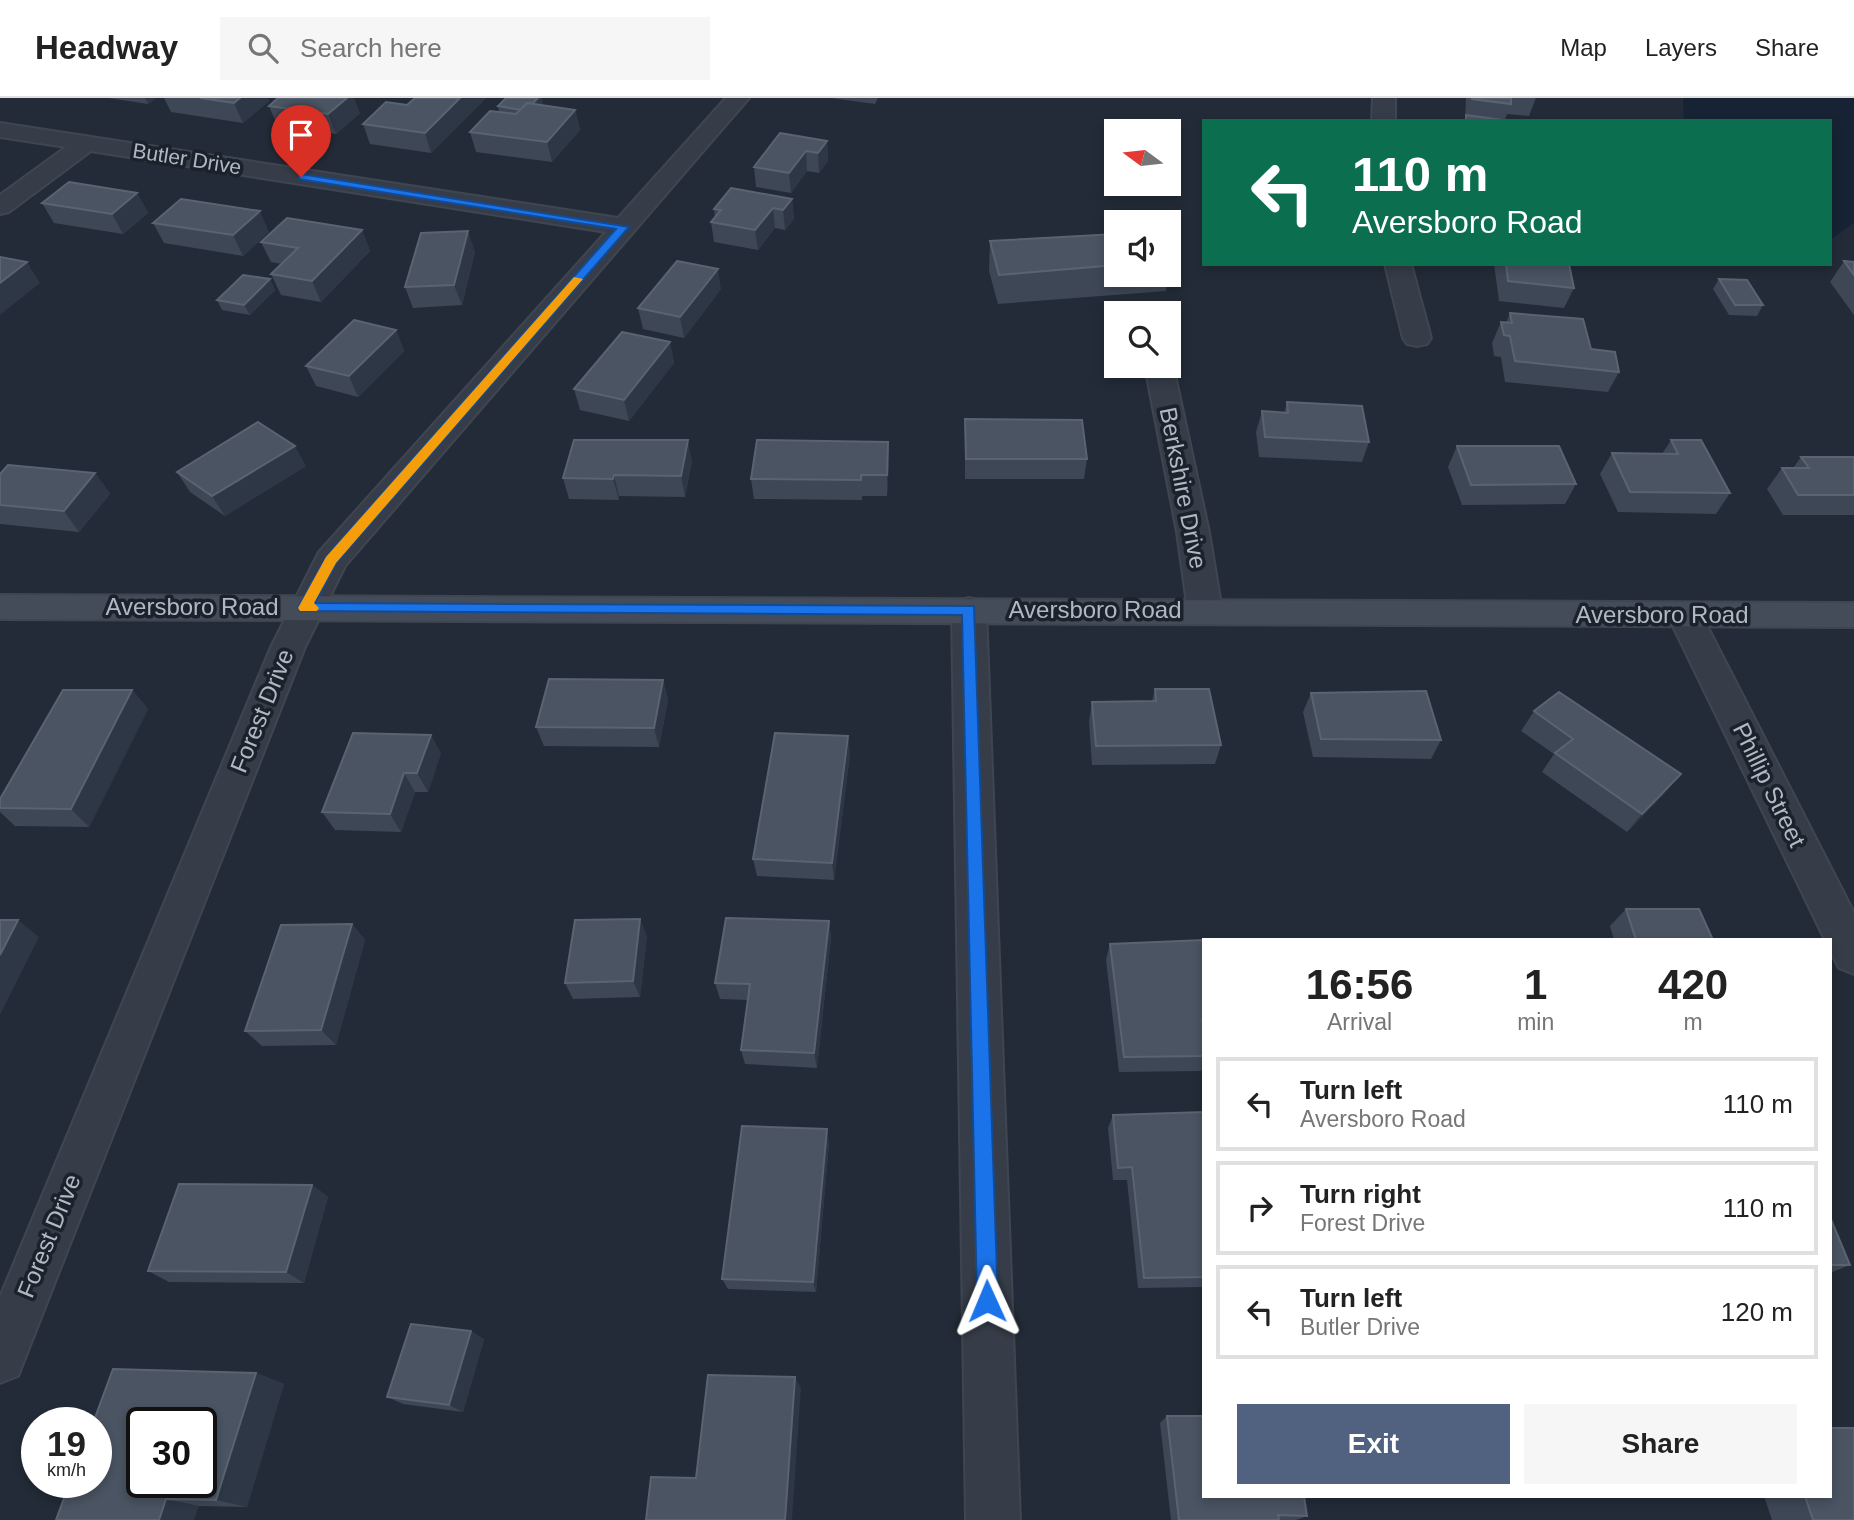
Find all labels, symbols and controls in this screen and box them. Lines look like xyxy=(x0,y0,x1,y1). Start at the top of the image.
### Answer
search box xyxy=(220,17,710,80)
text: Headway xyxy=(35,29,178,66)
icon: search xyxy=(244,29,282,67)
text: Search here xyxy=(300,33,442,63)
text: Map xyxy=(1560,34,1607,61)
text: Layers xyxy=(1645,34,1717,61)
text: Share xyxy=(1755,34,1819,61)
pin xyxy=(271,105,331,177)
icon: arrive xyxy=(282,116,320,154)
north arrow xyxy=(1104,119,1181,196)
map controls xyxy=(1104,119,1181,378)
street label: Butler Drive xyxy=(131,139,243,178)
icon: left xyxy=(1237,147,1328,238)
text: 110 m xyxy=(1352,147,1488,201)
text: Aversboro Road xyxy=(1352,204,1583,240)
button: sound xyxy=(1104,210,1181,287)
button: search xyxy=(1104,301,1181,378)
street label: Berkshire Drive xyxy=(1155,405,1212,571)
street label: Aversboro Road xyxy=(106,593,279,620)
street label: Aversboro Road xyxy=(1009,596,1182,623)
street label: Aversboro Road xyxy=(1576,601,1749,628)
street label: Forest Drive xyxy=(225,645,299,776)
street label: Phillip Street xyxy=(1728,718,1811,852)
text: 16:56 xyxy=(1306,961,1413,1008)
text: 1 xyxy=(1524,961,1547,1008)
text: 420 xyxy=(1658,961,1728,1008)
text: Arrival xyxy=(1327,1009,1392,1035)
text: min xyxy=(1517,1009,1554,1035)
text: m xyxy=(1684,1009,1703,1035)
text: Turn left xyxy=(1300,1075,1402,1105)
icon: left xyxy=(1241,1085,1279,1123)
text: 110 m xyxy=(1723,1089,1793,1119)
text: Aversboro Road xyxy=(1300,1106,1466,1132)
street label: Forest Drive xyxy=(12,1170,86,1301)
text: Turn right xyxy=(1300,1179,1421,1209)
icon: right xyxy=(1241,1189,1279,1227)
text: 110 m xyxy=(1723,1193,1793,1223)
text: Forest Drive xyxy=(1300,1210,1425,1236)
position arrow xyxy=(950,1264,1024,1338)
text: Turn left xyxy=(1300,1283,1402,1313)
icon: left xyxy=(1241,1293,1279,1331)
text: 120 m xyxy=(1721,1297,1793,1327)
text: Butler Drive xyxy=(1300,1314,1420,1340)
button: Exit xyxy=(1237,1404,1510,1484)
button: Share xyxy=(1524,1404,1797,1484)
speed limit sign: 30 xyxy=(126,1407,217,1498)
text: 19 xyxy=(47,1424,86,1463)
text: km/h xyxy=(47,1460,86,1480)

